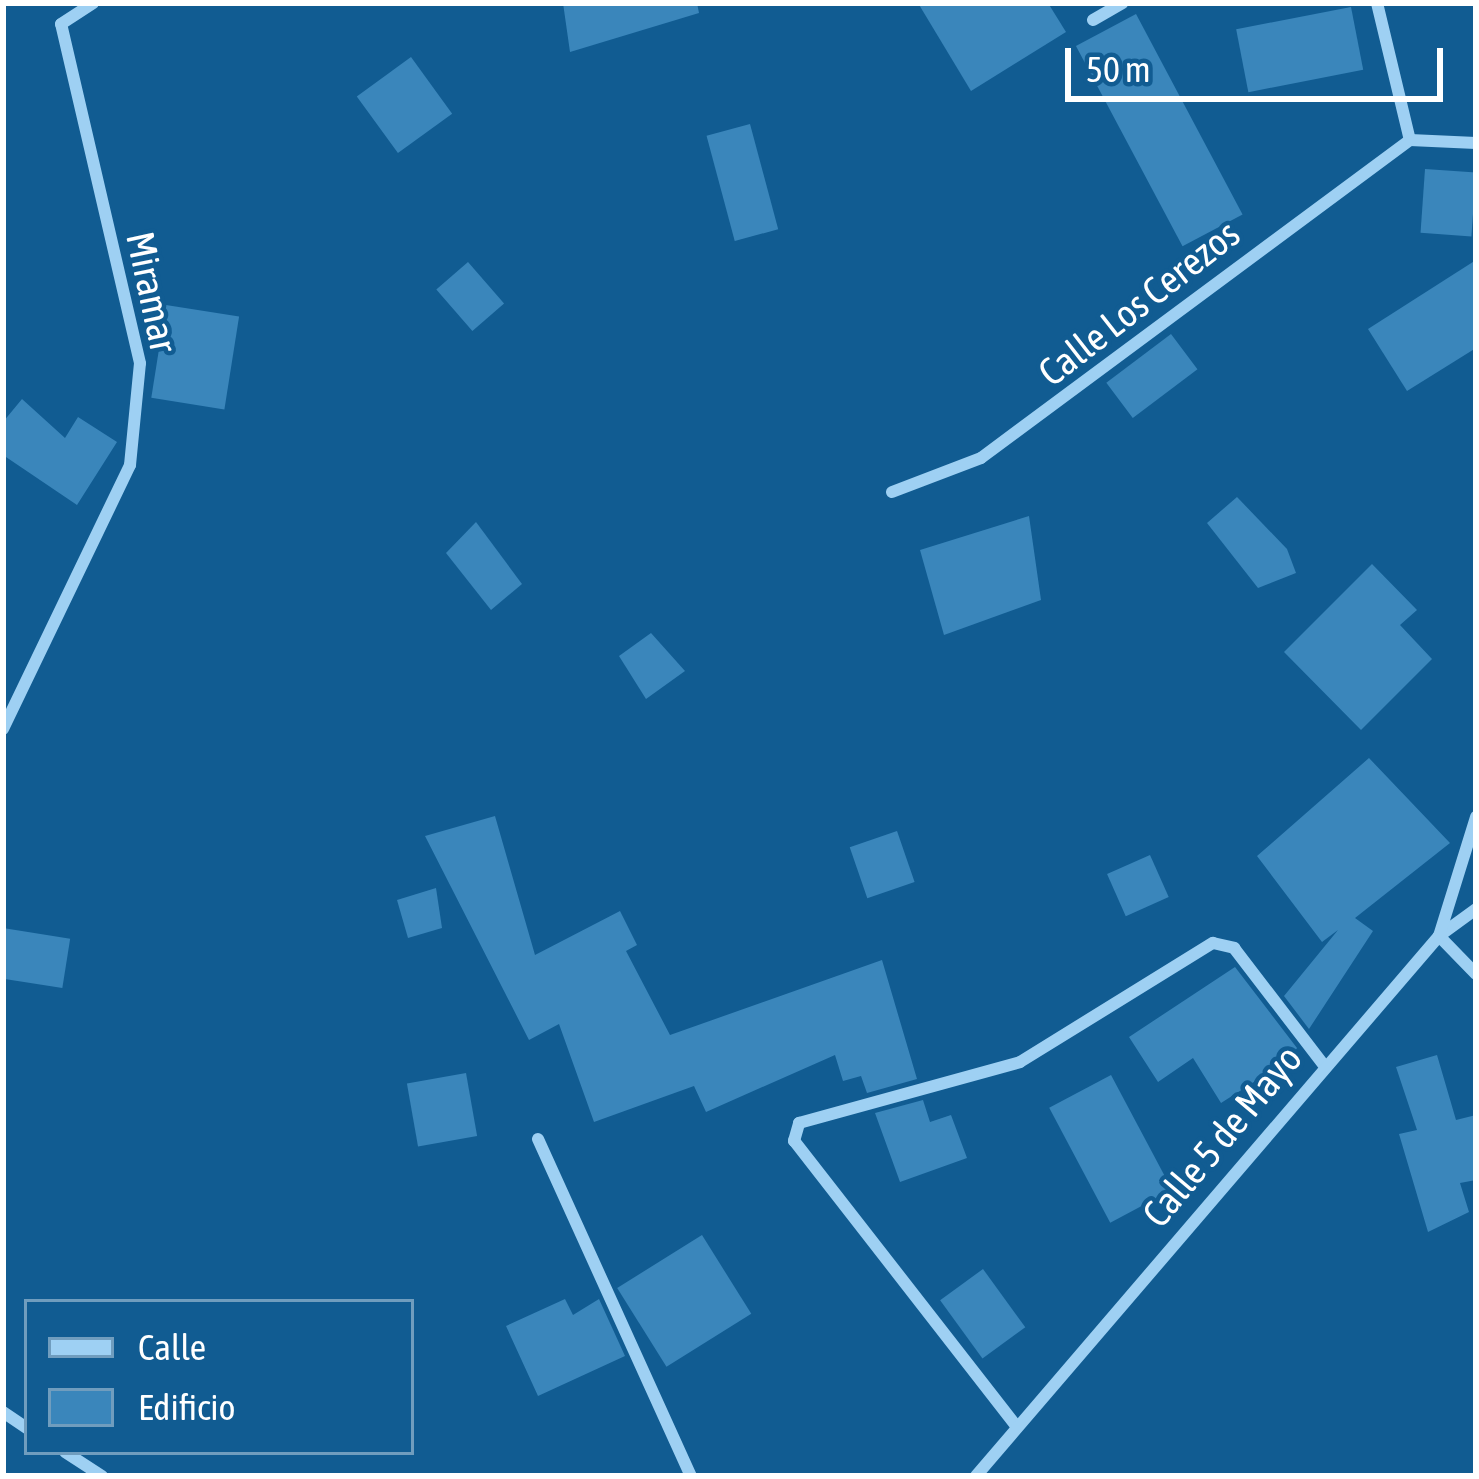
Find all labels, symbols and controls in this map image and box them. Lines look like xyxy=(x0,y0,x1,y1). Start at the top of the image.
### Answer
scale bar xyxy=(1071,24,1449,98)
text: 50 m xyxy=(1086,48,1151,90)
street label: Calle Los Cerezos xyxy=(1029,210,1249,396)
street label: Miramar xyxy=(116,228,188,356)
street label: Calle 5 de Mayo xyxy=(1133,1036,1311,1236)
legend xyxy=(24,1299,414,1455)
text: Calle xyxy=(138,1326,206,1368)
text: Edificio xyxy=(138,1386,235,1428)

